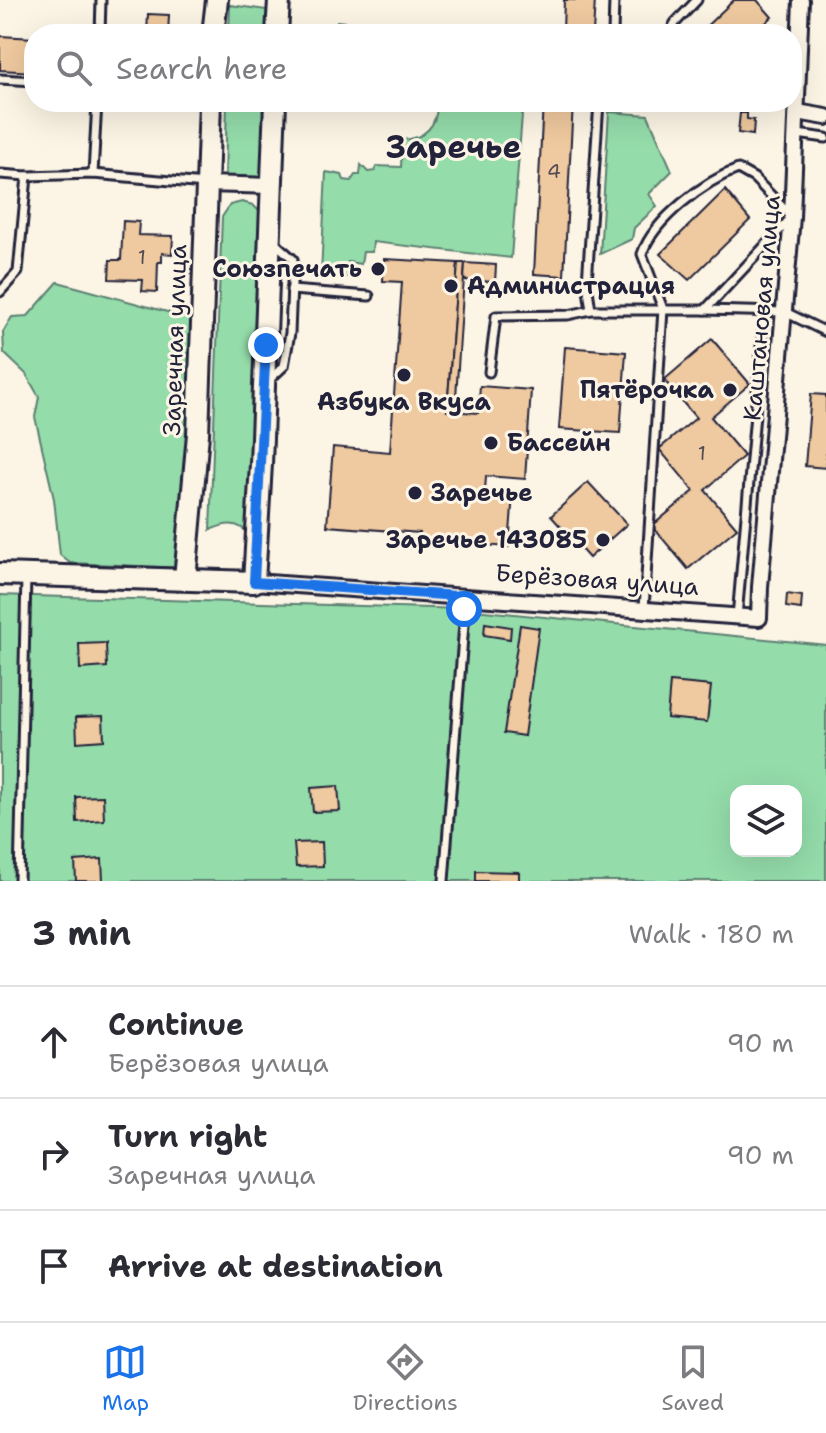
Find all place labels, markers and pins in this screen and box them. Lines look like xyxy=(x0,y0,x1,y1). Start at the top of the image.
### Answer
place label: Союзпечать xyxy=(212,253,362,285)
marker: Союзпечать xyxy=(369,260,387,278)
place label: Администрация xyxy=(467,270,675,302)
marker: Администрация xyxy=(442,277,460,295)
marker: Азбука Вкуса xyxy=(395,366,413,384)
place label: Пятёрочка xyxy=(580,374,715,406)
marker: Пятёрочка xyxy=(721,381,739,399)
place label: Азбука Вкуса xyxy=(317,386,492,418)
place label: Бассейн xyxy=(507,427,611,459)
marker: Бассейн xyxy=(482,434,500,452)
place label: Заречье xyxy=(431,477,533,509)
marker: Заречье xyxy=(406,484,424,502)
place label: Заречье 143085 xyxy=(386,524,587,556)
marker: Заречье 143085 xyxy=(594,531,612,549)

